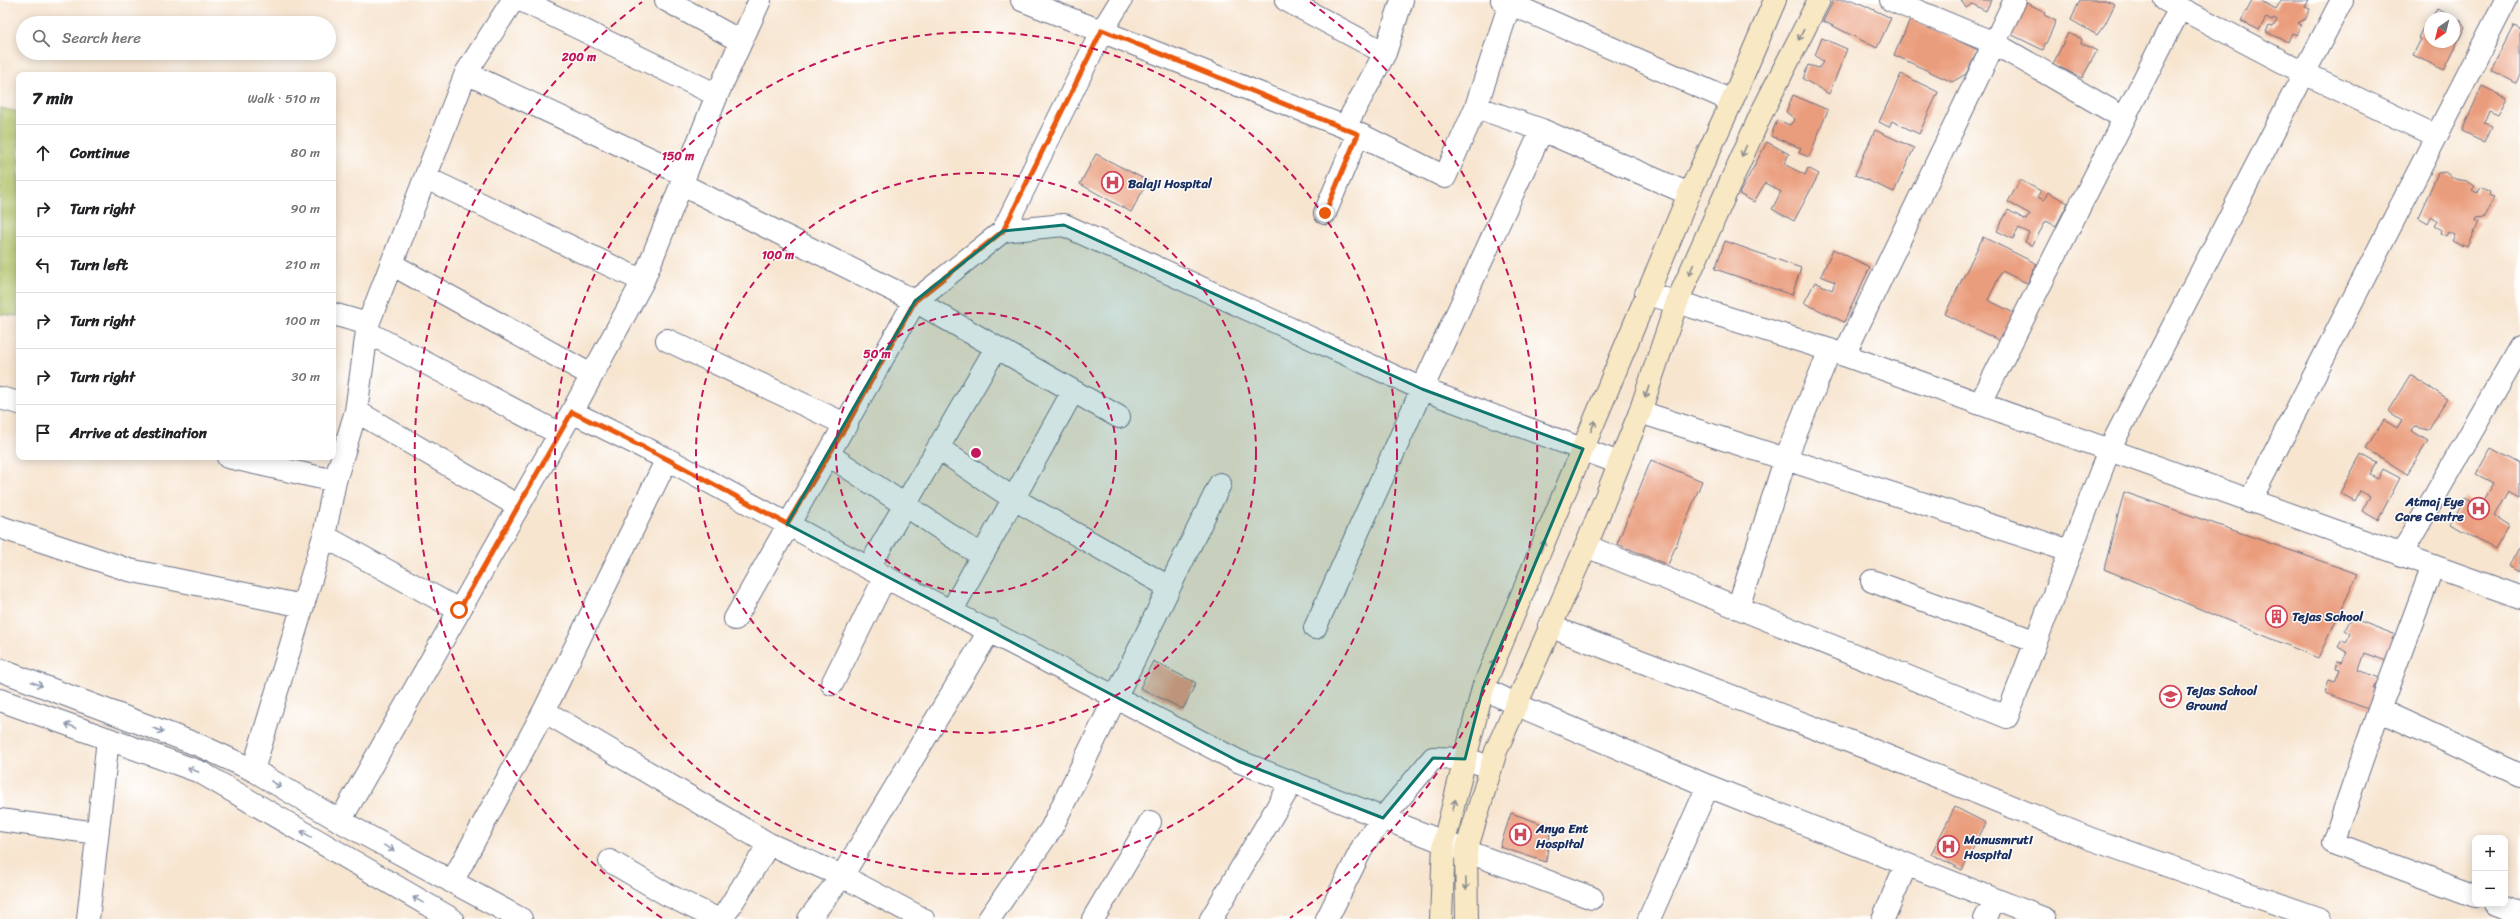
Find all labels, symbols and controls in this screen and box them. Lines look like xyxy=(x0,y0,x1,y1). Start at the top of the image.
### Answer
north arrow xyxy=(2424,12,2460,48)
search box xyxy=(16,16,336,60)
text: Search here xyxy=(62,25,141,51)
icon: search xyxy=(30,27,52,49)
one-way arrow xyxy=(1797,28,1805,40)
text: 200 m xyxy=(561,46,597,68)
text: 7 min xyxy=(32,83,73,113)
text: Walk · 510 m xyxy=(247,87,320,110)
text: Continue xyxy=(70,140,130,166)
text: 80 m xyxy=(291,141,320,164)
icon: ahead xyxy=(32,142,54,164)
text: 150 m xyxy=(662,145,695,167)
one-way arrow xyxy=(1740,145,1747,157)
hospital icon: Balaji Hospital xyxy=(1099,170,1125,196)
place label: Balaji Hospital xyxy=(1128,172,1213,195)
text: Turn right xyxy=(70,196,135,222)
text: 90 m xyxy=(290,197,320,220)
icon: right xyxy=(32,198,54,220)
route end xyxy=(1316,204,1334,222)
text: 100 m xyxy=(762,244,795,266)
text: Turn left xyxy=(70,252,128,278)
text: 210 m xyxy=(285,253,320,276)
icon: left xyxy=(32,254,54,276)
one-way arrow xyxy=(1687,263,1694,275)
text: Turn right xyxy=(70,308,135,334)
text: 100 m xyxy=(285,309,320,332)
icon: right xyxy=(32,310,54,332)
text: 50 m xyxy=(863,343,891,365)
text: Turn right xyxy=(70,364,135,390)
text: 30 m xyxy=(291,365,320,388)
icon: right xyxy=(32,366,54,388)
one-way arrow xyxy=(1643,386,1650,399)
text: Arrive at destination xyxy=(70,420,207,446)
one-way arrow xyxy=(1589,421,1597,433)
icon: arrive xyxy=(32,422,54,444)
centre of rings xyxy=(969,446,983,460)
place label: Atmaj Eye Care Centre xyxy=(2394,490,2464,528)
hospital icon: Atmaj Eye Care Centre xyxy=(2466,495,2492,521)
one-way arrow xyxy=(1539,541,1547,553)
route start xyxy=(450,601,468,619)
building icon: Tejas School xyxy=(2264,603,2290,629)
place label: Tejas School xyxy=(2292,605,2364,628)
one-way arrow xyxy=(1489,661,1497,673)
place label: Tejas School Ground xyxy=(2185,679,2258,717)
one-way arrow xyxy=(30,680,42,688)
school or university icon: Tejas School Ground xyxy=(2157,684,2183,710)
one-way arrow xyxy=(66,721,78,729)
one-way arrow xyxy=(152,726,164,734)
one-way arrow xyxy=(188,765,200,773)
one-way arrow xyxy=(270,780,282,788)
one-way arrow xyxy=(1450,798,1458,811)
place label: Anya Ent Hospital xyxy=(1535,817,1588,855)
hospital icon: Anya Ent Hospital xyxy=(1508,822,1534,848)
place label: Manusmruti Hospital xyxy=(1963,828,2034,866)
one-way arrow xyxy=(300,829,312,837)
hospital icon: Manusmruti Hospital xyxy=(1935,833,1961,859)
map controls xyxy=(2472,835,2508,907)
button: + xyxy=(2472,835,2508,871)
one-way arrow xyxy=(383,844,395,852)
button: − xyxy=(2472,871,2508,907)
one-way arrow xyxy=(1462,877,1470,890)
one-way arrow xyxy=(412,895,424,903)

